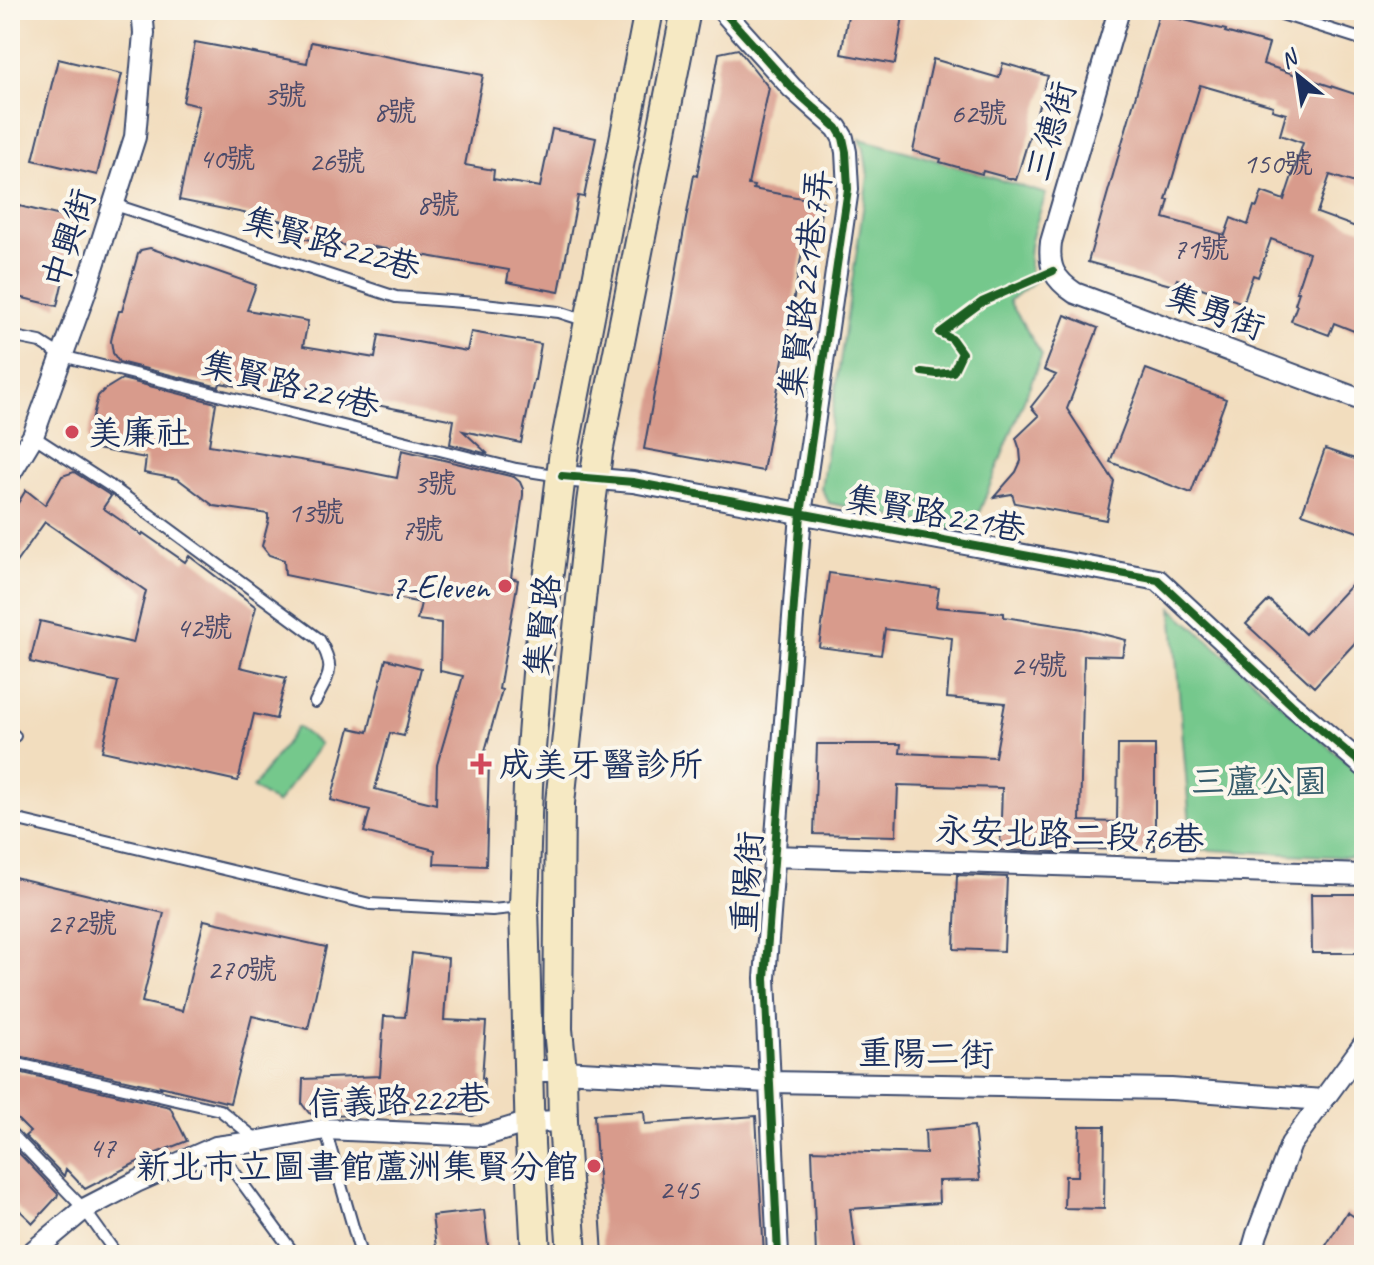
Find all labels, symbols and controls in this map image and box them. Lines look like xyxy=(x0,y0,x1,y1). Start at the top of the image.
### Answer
north arrow xyxy=(1258,36,1338,116)
text: N xyxy=(1276,42,1304,75)
house number: 3號 xyxy=(263,76,307,114)
street label: 三德街 xyxy=(1016,76,1085,186)
house number: 8號 xyxy=(373,92,417,130)
house number: 62號 xyxy=(951,94,1008,132)
house number: 40號 xyxy=(199,139,256,177)
house number: 26號 xyxy=(309,142,366,180)
house number: 150號 xyxy=(1243,144,1313,182)
street label: 集賢路221巷7弄 xyxy=(770,166,841,400)
street label: 中興街 xyxy=(32,183,105,293)
house number: 8號 xyxy=(416,185,460,223)
street label: 集賢路222巷 xyxy=(239,198,425,289)
house number: 71號 xyxy=(1173,229,1230,267)
street label: 集勇街 xyxy=(1161,274,1271,349)
street label: 集賢路224巷 xyxy=(197,342,384,427)
place label: 美廉社 xyxy=(88,411,190,454)
marker: 美廉社 xyxy=(63,423,81,441)
house number: 3號 xyxy=(413,464,457,502)
street label: 集賢路221巷 xyxy=(843,477,1029,550)
house number: 13號 xyxy=(288,493,345,531)
house number: 7號 xyxy=(400,510,444,548)
place label: 7-Eleven xyxy=(390,565,491,608)
street label: 集賢路 xyxy=(516,572,569,678)
marker: 7-Eleven xyxy=(496,577,514,595)
house number: 42號 xyxy=(176,608,233,646)
house number: 24號 xyxy=(1011,646,1068,684)
place label: 成美牙醫診所 xyxy=(499,743,703,786)
marker: 成美牙醫診所 xyxy=(470,753,492,775)
park label: 三蘆公園 xyxy=(1191,760,1327,803)
street label: 永安北路二段76巷 xyxy=(935,808,1205,861)
street label: 重陽街 xyxy=(721,830,772,934)
house number: 272號 xyxy=(47,904,117,942)
house number: 270號 xyxy=(207,950,277,988)
street label: 重陽二街 xyxy=(858,1031,994,1076)
street label: 信義路222巷 xyxy=(307,1076,491,1125)
house number: 47 xyxy=(89,1128,117,1166)
place label: 新北市立圖書館蘆洲集賢分館 xyxy=(136,1145,578,1188)
marker: 新北市立圖書館蘆洲集賢分館 xyxy=(585,1157,603,1175)
house number: 245 xyxy=(659,1170,701,1208)

